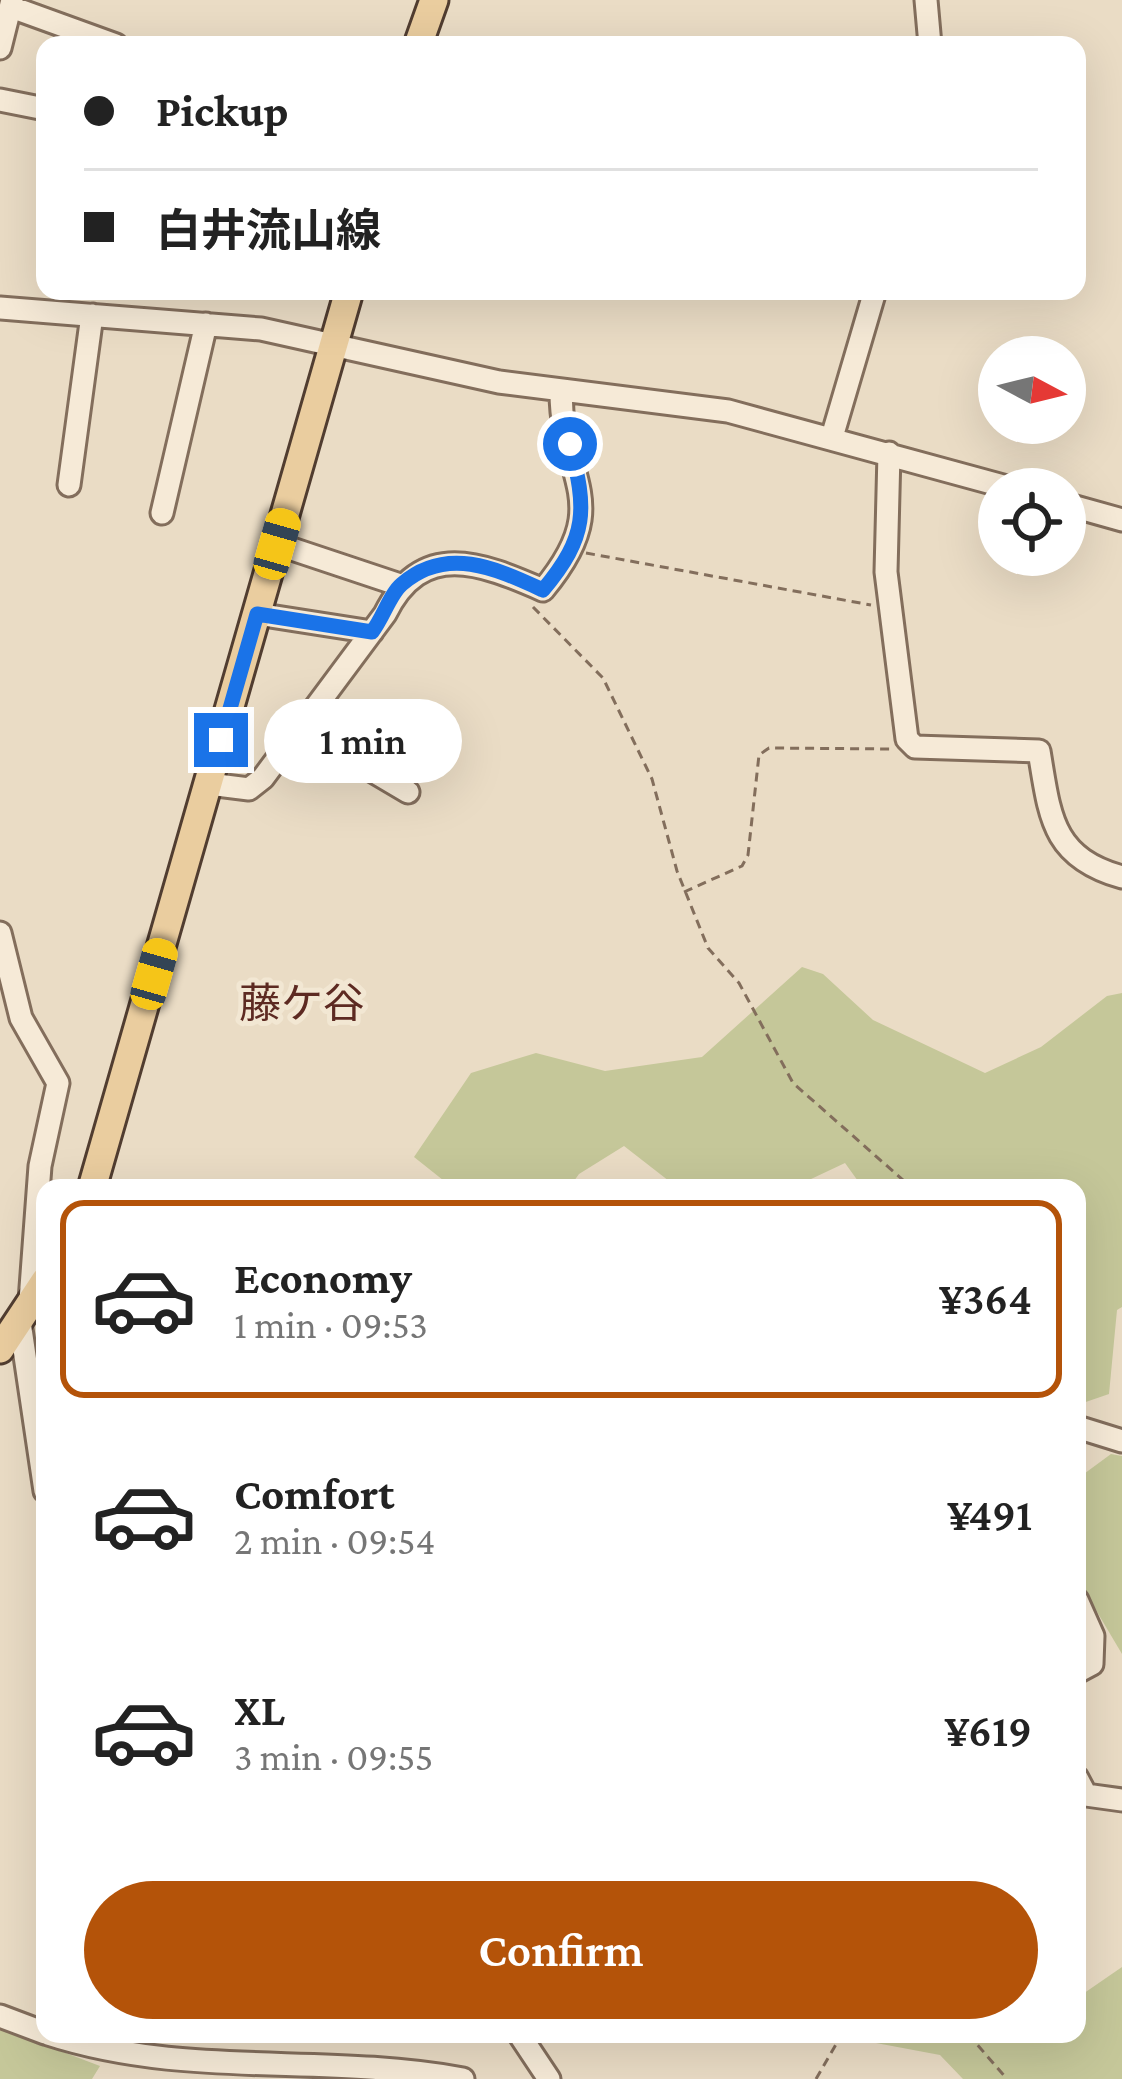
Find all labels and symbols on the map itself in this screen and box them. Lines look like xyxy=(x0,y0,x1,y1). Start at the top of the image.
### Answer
north arrow xyxy=(978,336,1086,444)
route start xyxy=(543,417,597,471)
car xyxy=(250,504,304,584)
callout: 1 min xyxy=(263,698,461,782)
route end xyxy=(194,713,248,767)
car xyxy=(127,934,181,1014)
district label: 藤ケ谷 xyxy=(239,980,365,1027)

